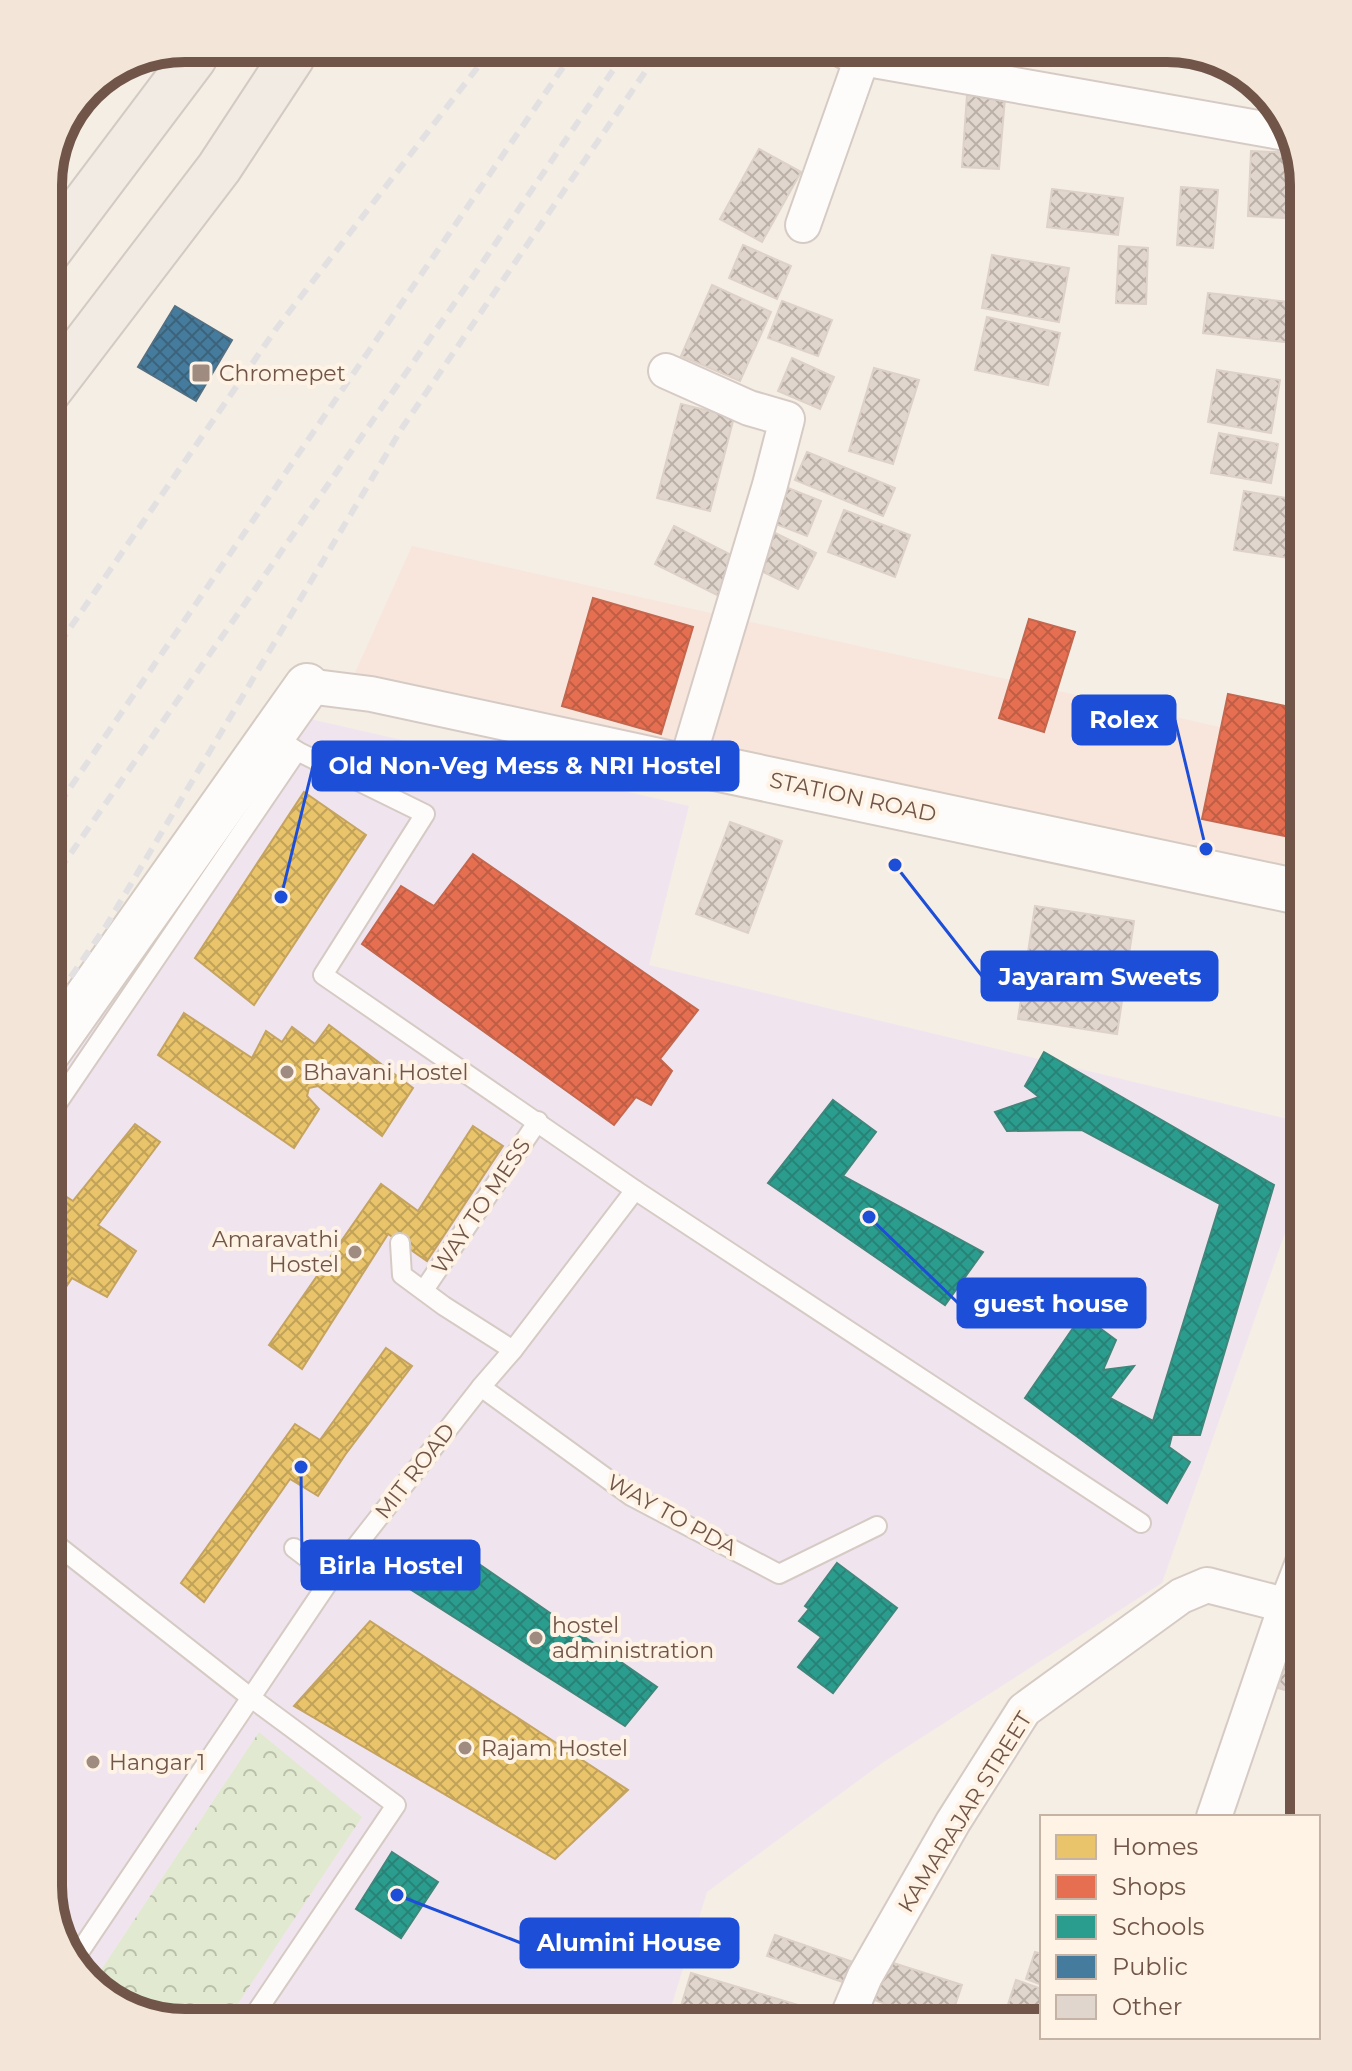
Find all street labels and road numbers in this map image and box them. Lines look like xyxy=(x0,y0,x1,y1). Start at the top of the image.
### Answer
street label: STATION ROAD xyxy=(767,766,939,828)
street label: WAY TO MESS xyxy=(426,1133,536,1279)
street label: MIT ROAD xyxy=(369,1418,461,1524)
street label: WAY TO PDA xyxy=(602,1468,742,1562)
street label: KAMARAJAR STREET xyxy=(892,1706,1038,1917)

